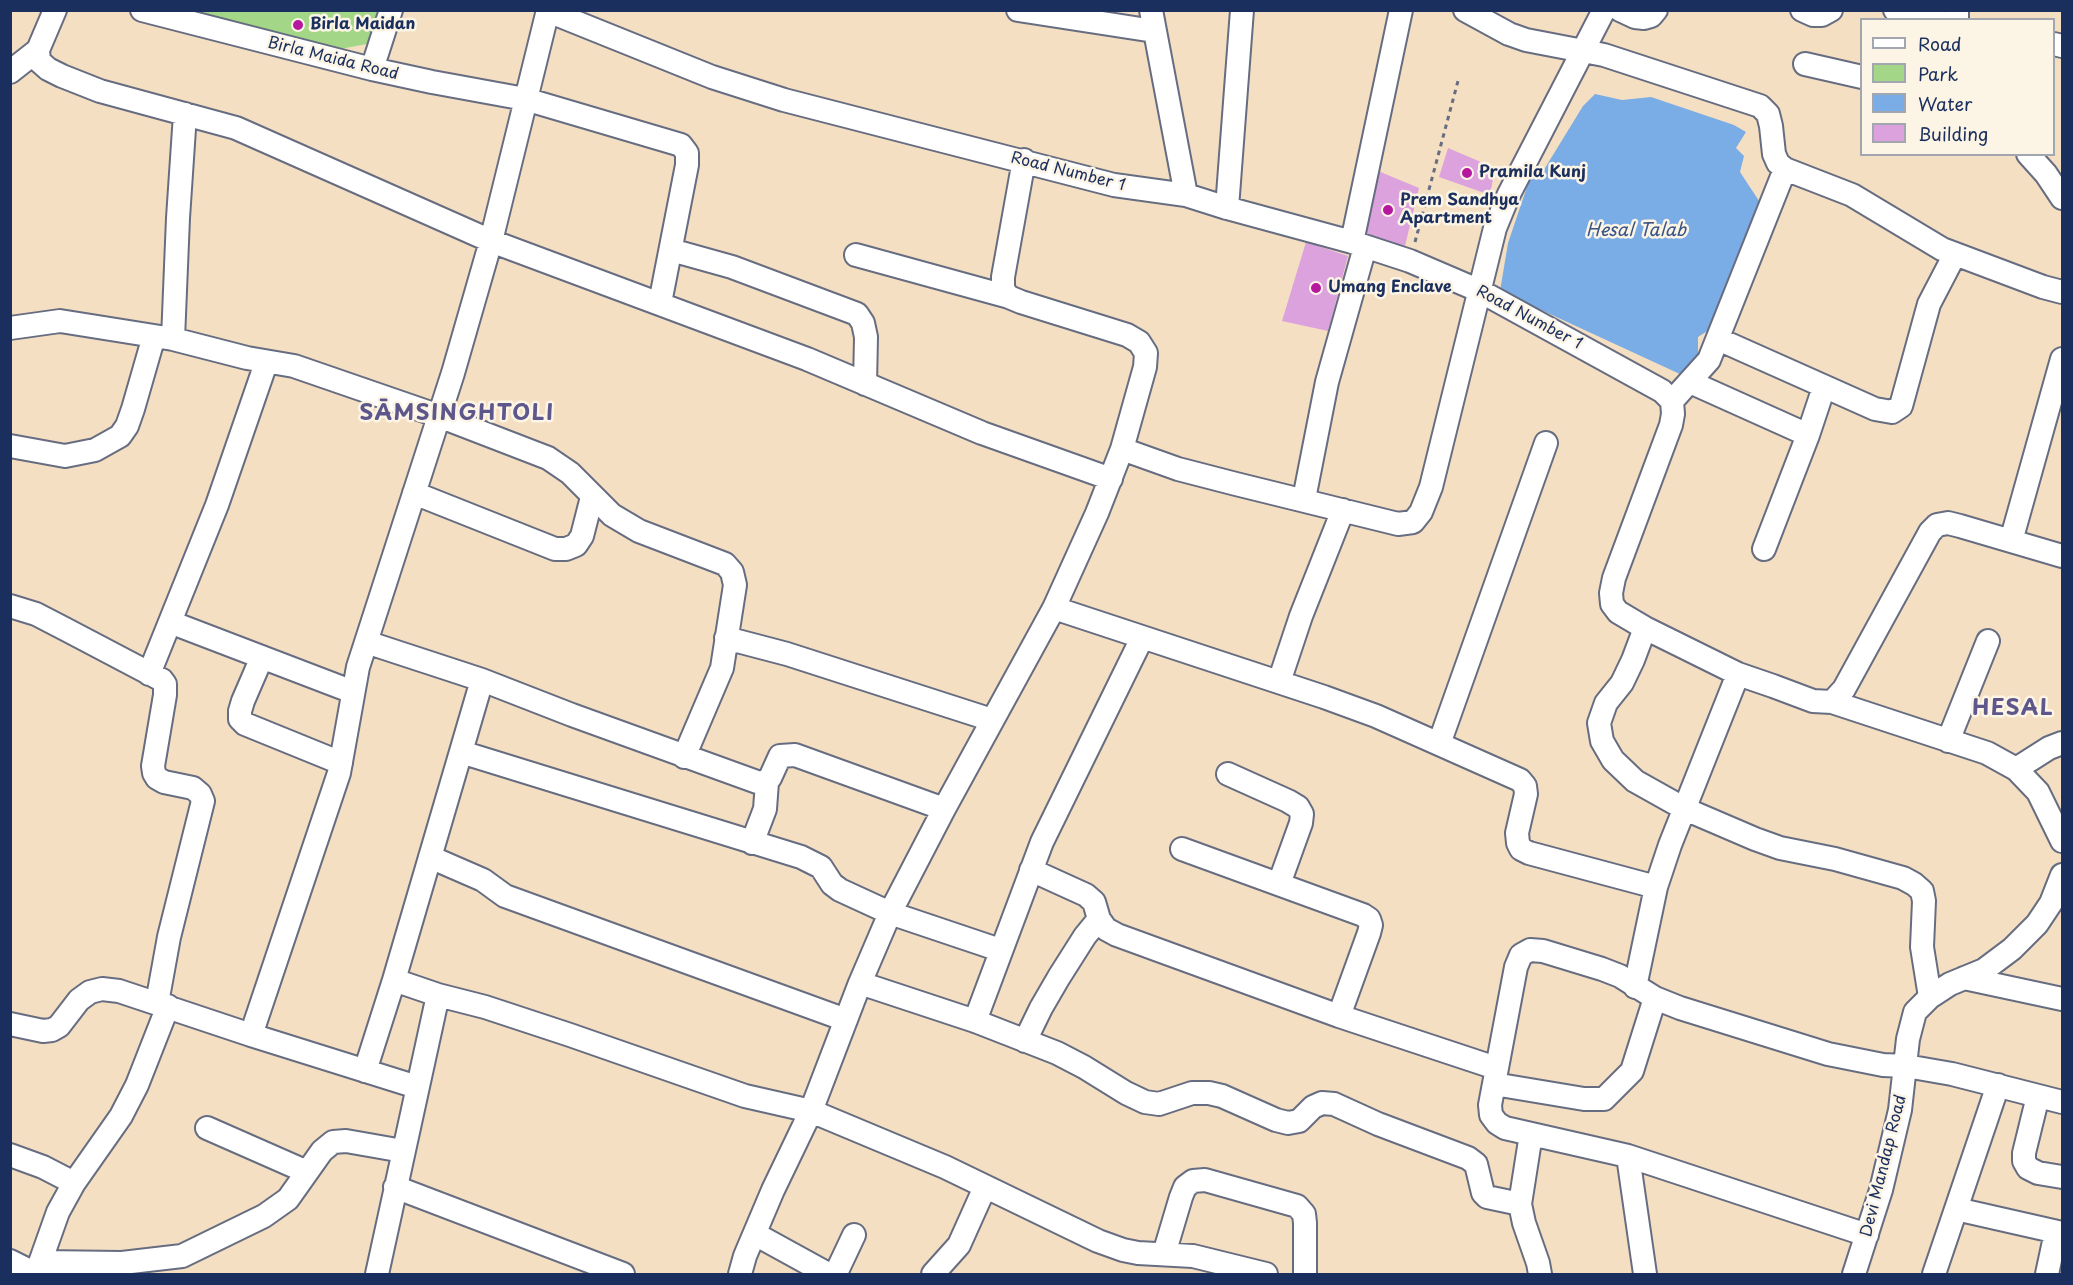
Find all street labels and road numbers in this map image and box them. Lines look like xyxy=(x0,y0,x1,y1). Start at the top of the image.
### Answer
street label: Birla Maida Road xyxy=(265,33,401,85)
street label: Road Number 1 xyxy=(1009,148,1127,196)
street label: Road Number 1 xyxy=(1473,282,1585,354)
street label: Devi Mandap Road xyxy=(1857,1093,1911,1239)

